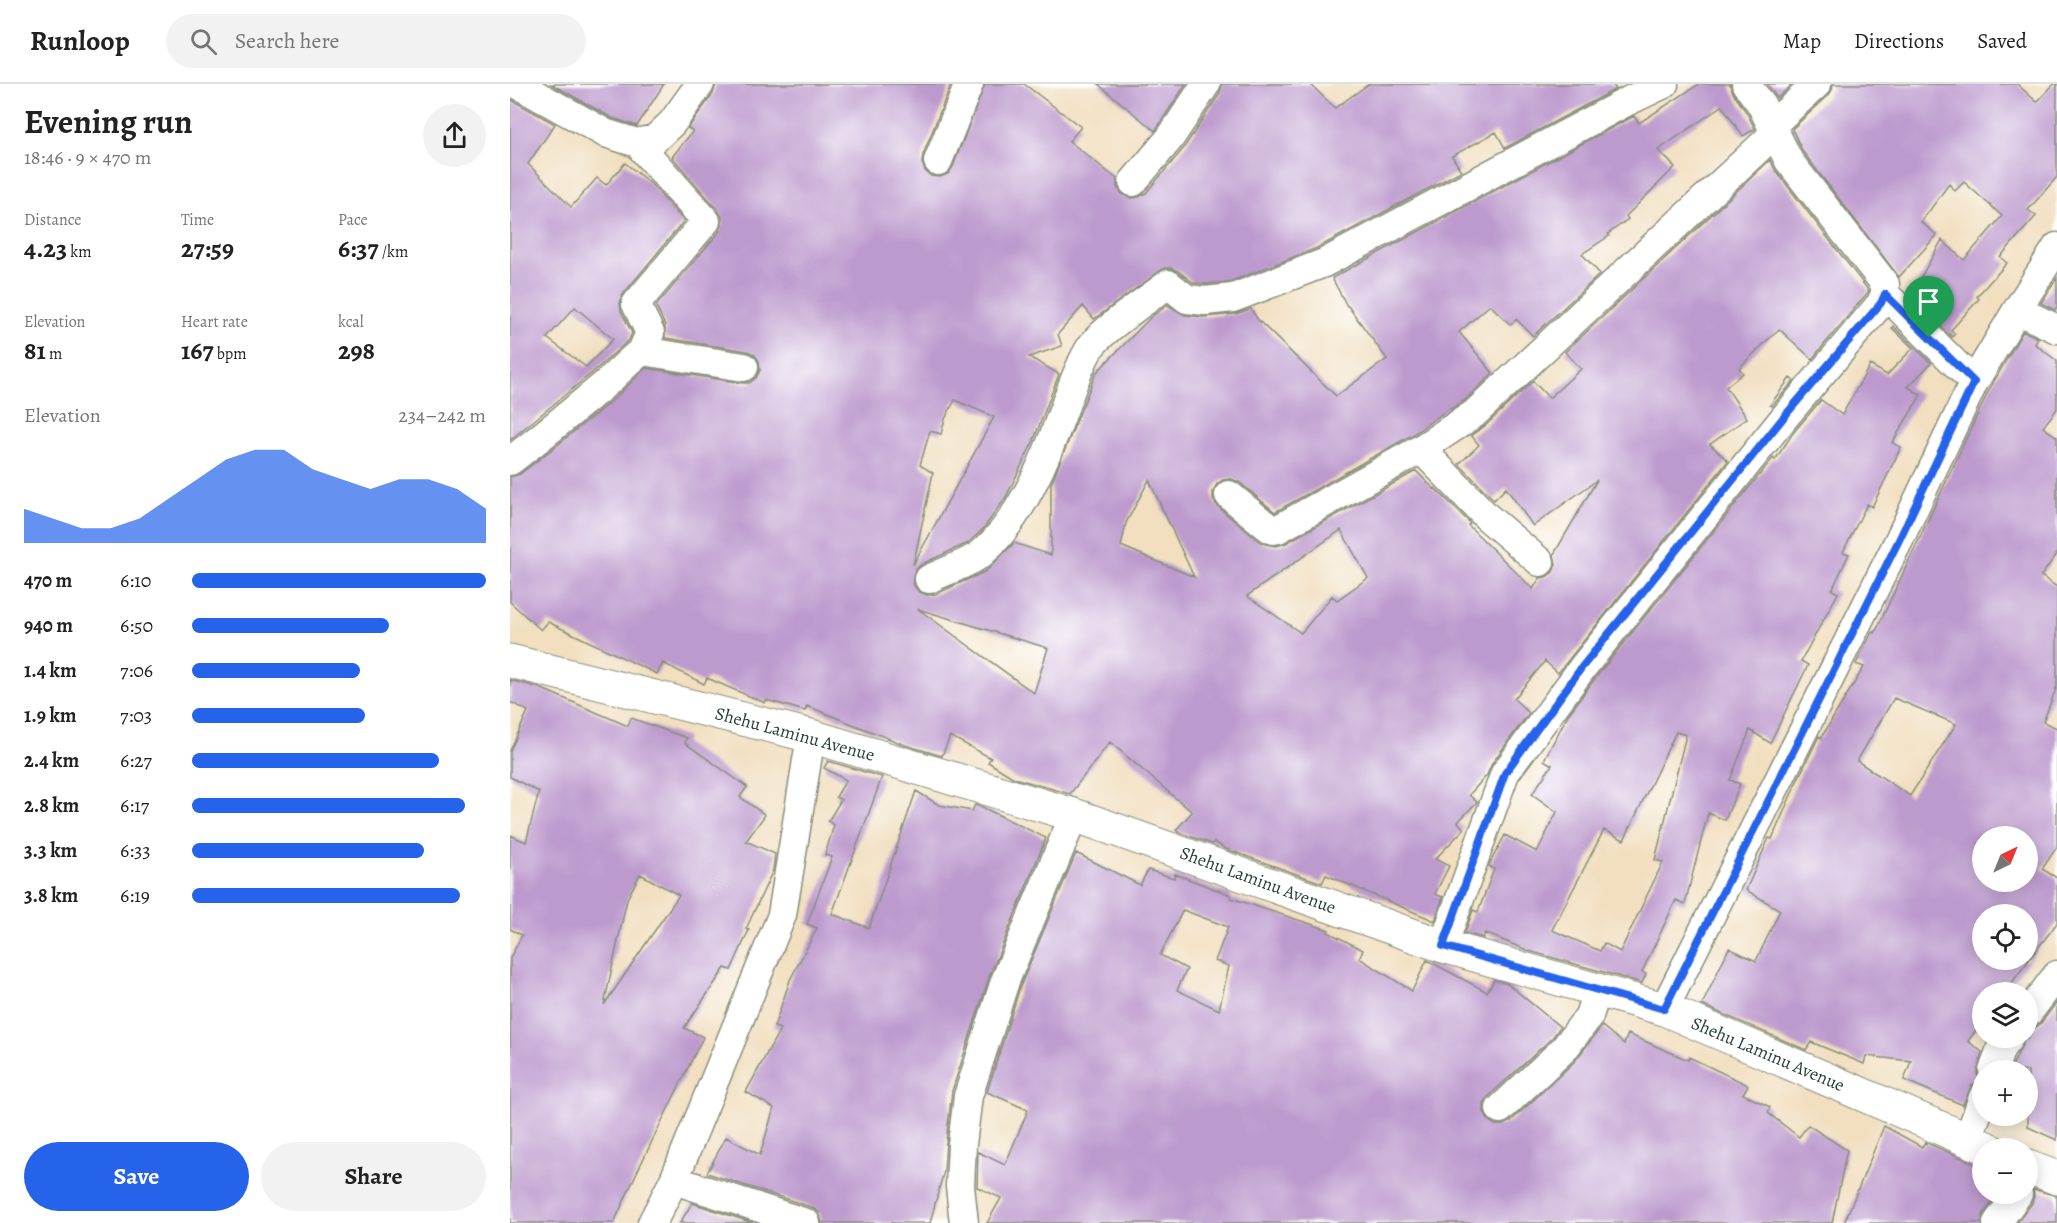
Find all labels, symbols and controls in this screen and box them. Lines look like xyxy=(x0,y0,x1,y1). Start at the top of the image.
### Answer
search box xyxy=(166,14,586,68)
text: Runloop xyxy=(30,22,130,60)
icon: search xyxy=(187,25,220,58)
text: Search here xyxy=(235,26,339,56)
text: Map xyxy=(1783,27,1821,55)
text: Directions xyxy=(1854,27,1944,55)
text: Saved xyxy=(1977,27,2027,55)
text: Evening run xyxy=(24,99,193,144)
button: share xyxy=(423,104,486,167)
text: 18:46 · 9 × 470 m xyxy=(24,144,151,171)
text: Distance xyxy=(24,209,81,231)
text: Time xyxy=(181,209,214,231)
text: Pace xyxy=(338,209,368,231)
text: 4.23 xyxy=(24,231,67,266)
text: 27:59 xyxy=(181,231,234,266)
text: 6:37 xyxy=(338,231,379,266)
text: km xyxy=(67,241,92,263)
text: /km xyxy=(379,241,408,263)
pin xyxy=(1903,276,1954,338)
icon: arrive xyxy=(1912,285,1945,318)
text: Elevation xyxy=(24,311,85,333)
text: Heart rate xyxy=(181,311,248,333)
text: kcal xyxy=(338,311,364,333)
text: 81 xyxy=(24,333,46,368)
text: 167 xyxy=(181,333,214,368)
text: 298 xyxy=(338,333,375,368)
text: m xyxy=(46,343,62,365)
text: bpm xyxy=(214,343,247,365)
text: Elevation xyxy=(24,402,101,429)
text: 234–242 m xyxy=(398,402,486,429)
text: 470 m xyxy=(24,567,72,594)
text: 6:10 xyxy=(120,567,152,594)
text: 940 m xyxy=(24,612,73,639)
text: 6:50 xyxy=(120,612,153,639)
text: 1.4 km xyxy=(24,657,77,684)
text: 7:06 xyxy=(120,657,153,684)
street label: Shehu Laminu Avenue xyxy=(713,701,877,767)
text: 1.9 km xyxy=(24,702,77,729)
text: 7:03 xyxy=(120,702,152,729)
text: 2.4 km xyxy=(24,747,79,774)
text: 6:27 xyxy=(120,747,152,774)
text: 2.8 km xyxy=(24,792,79,819)
text: 6:17 xyxy=(120,792,149,819)
north arrow xyxy=(1972,826,2038,892)
map controls xyxy=(1972,826,2038,1204)
text: 3.3 km xyxy=(24,837,77,864)
text: 6:33 xyxy=(120,837,151,864)
street label: Shehu Laminu Avenue xyxy=(1177,841,1339,919)
text: 3.8 km xyxy=(24,882,78,909)
text: 6:19 xyxy=(120,882,150,909)
button: locate xyxy=(1972,904,2038,970)
button: layers xyxy=(1972,982,2038,1048)
street label: Shehu Laminu Avenue xyxy=(1688,1011,1848,1097)
button: + xyxy=(1972,1060,2038,1126)
button: − xyxy=(1972,1138,2038,1204)
button: Save xyxy=(24,1142,249,1211)
button: Share xyxy=(261,1142,486,1211)

